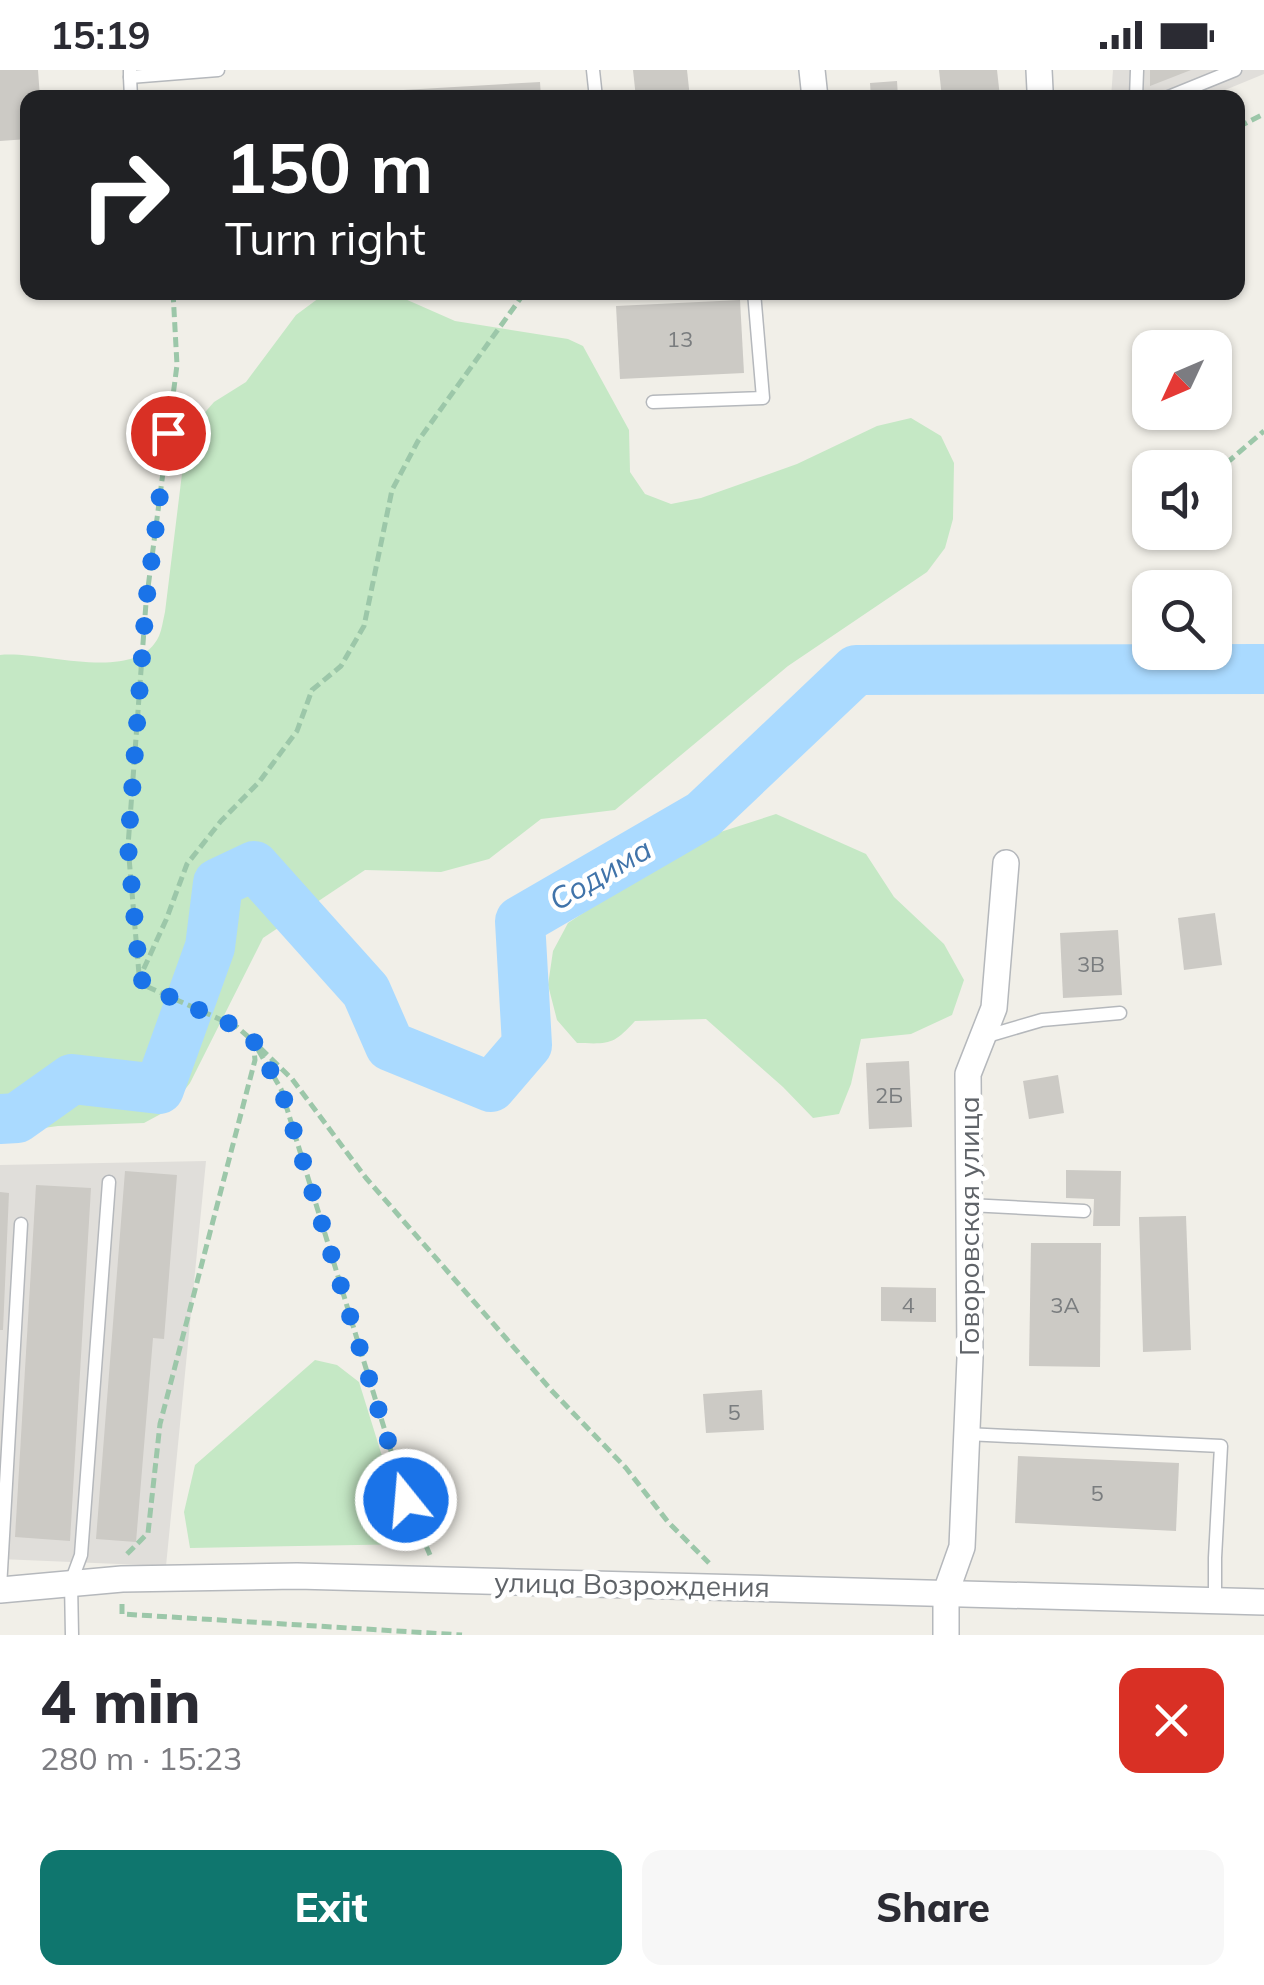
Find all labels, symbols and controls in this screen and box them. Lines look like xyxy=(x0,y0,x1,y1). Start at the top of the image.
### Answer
text: 15:19 xyxy=(50,11,151,59)
text: 150 m xyxy=(225,123,433,211)
icon: right xyxy=(60,130,190,260)
text: Turn right xyxy=(225,210,426,266)
house number: 13 xyxy=(667,325,693,353)
north arrow xyxy=(1132,330,1232,430)
map controls xyxy=(1132,330,1232,670)
pin xyxy=(126,391,211,476)
icon: arrive xyxy=(141,406,196,461)
button: sound xyxy=(1132,450,1232,550)
button: search xyxy=(1132,570,1232,670)
water label: Содима xyxy=(542,829,658,919)
house number: 3В xyxy=(1077,950,1105,978)
house number: 2Б xyxy=(875,1081,903,1109)
street label: Говоровская улица xyxy=(951,1096,986,1356)
house number: 4 xyxy=(901,1291,915,1319)
house number: 3А xyxy=(1050,1291,1080,1319)
house number: 5 xyxy=(727,1398,741,1426)
position arrow xyxy=(354,1448,458,1552)
house number: 5 xyxy=(1090,1479,1104,1507)
street label: улица Возрождения xyxy=(494,1564,770,1604)
text: 4 min xyxy=(40,1663,201,1738)
button: close xyxy=(1119,1668,1224,1773)
text: 280 m · 15:23 xyxy=(40,1738,242,1778)
button: Exit xyxy=(40,1850,622,1965)
button: Share xyxy=(642,1850,1224,1965)

